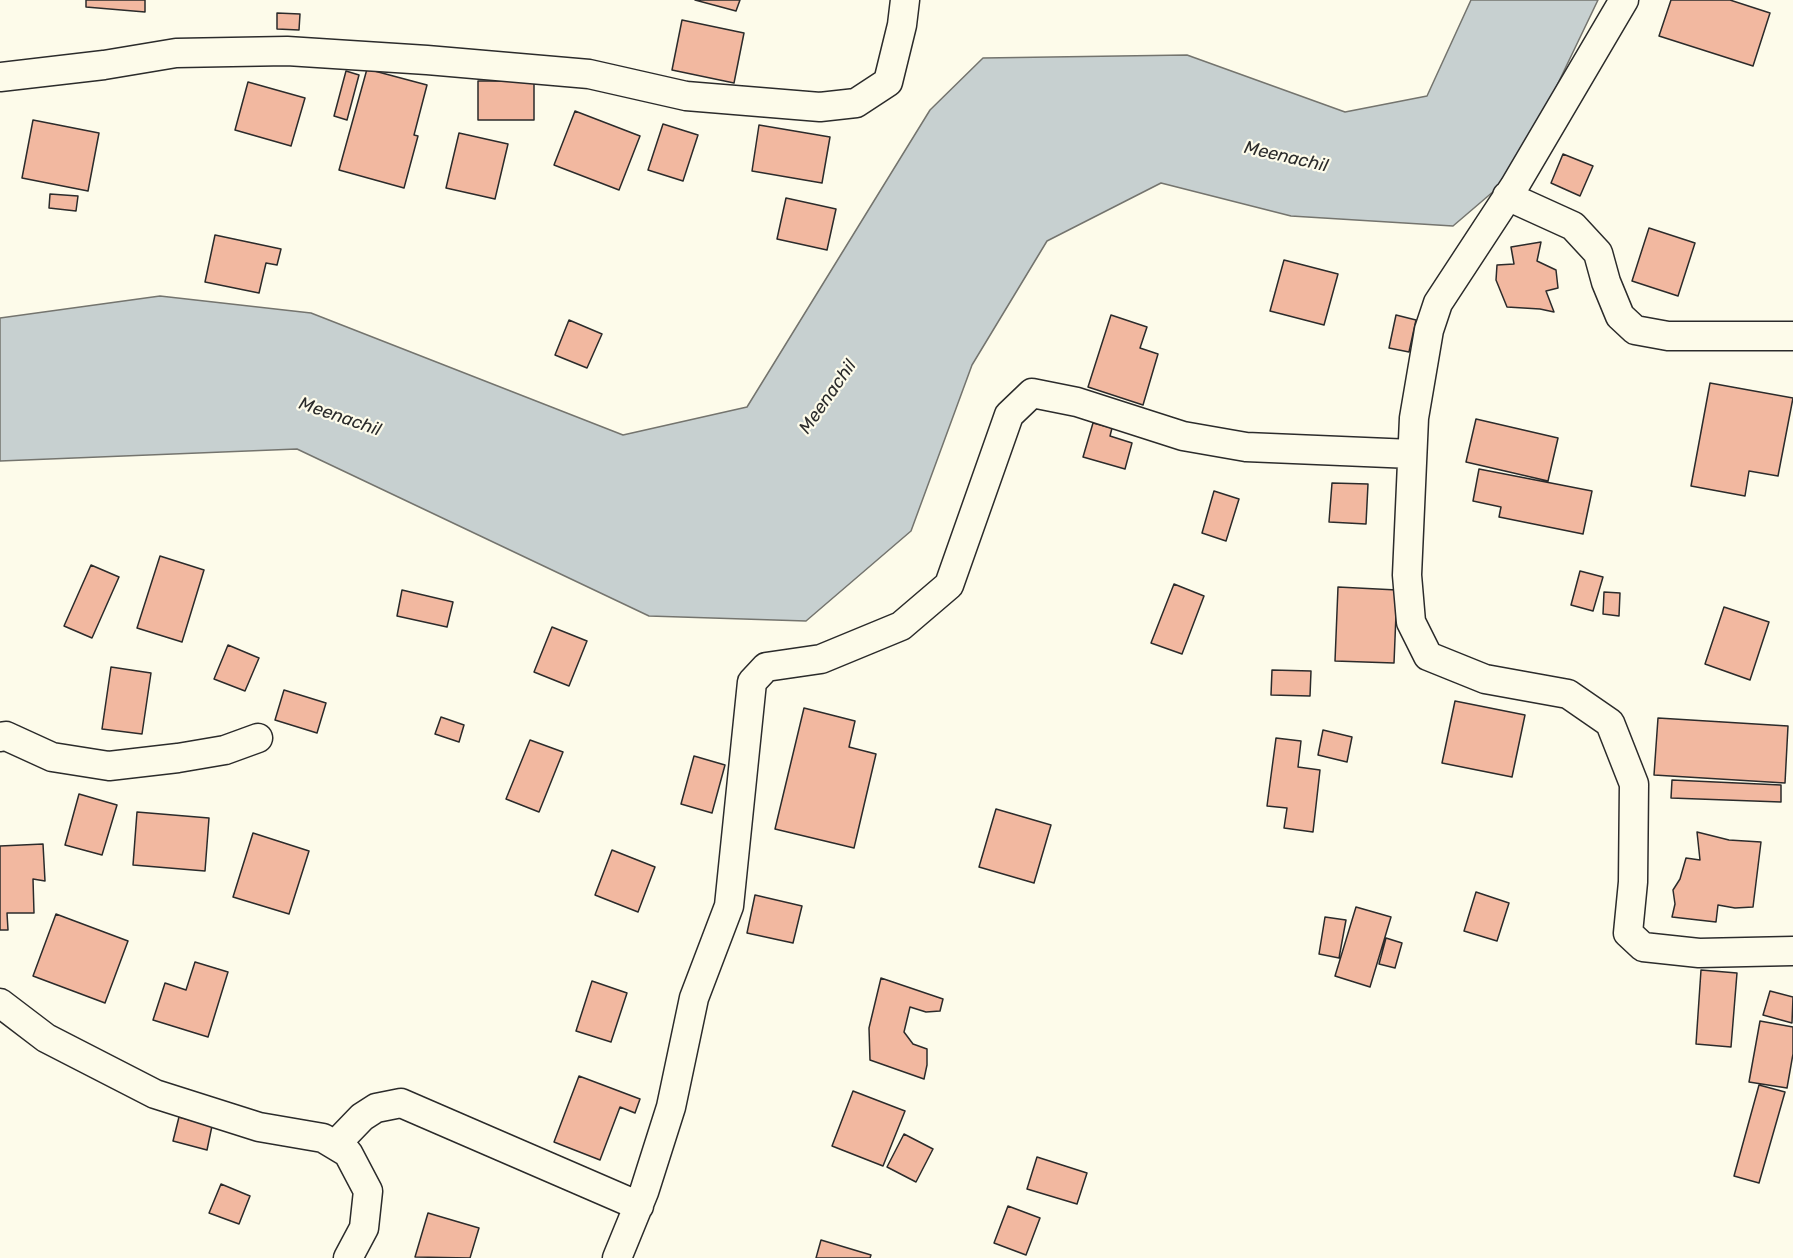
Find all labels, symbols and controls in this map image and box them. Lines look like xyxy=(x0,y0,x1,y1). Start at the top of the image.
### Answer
water label: Meenachil xyxy=(1242,137,1330,177)
water label: Meenachil xyxy=(795,356,861,438)
water label: Meenachil xyxy=(296,393,384,441)

